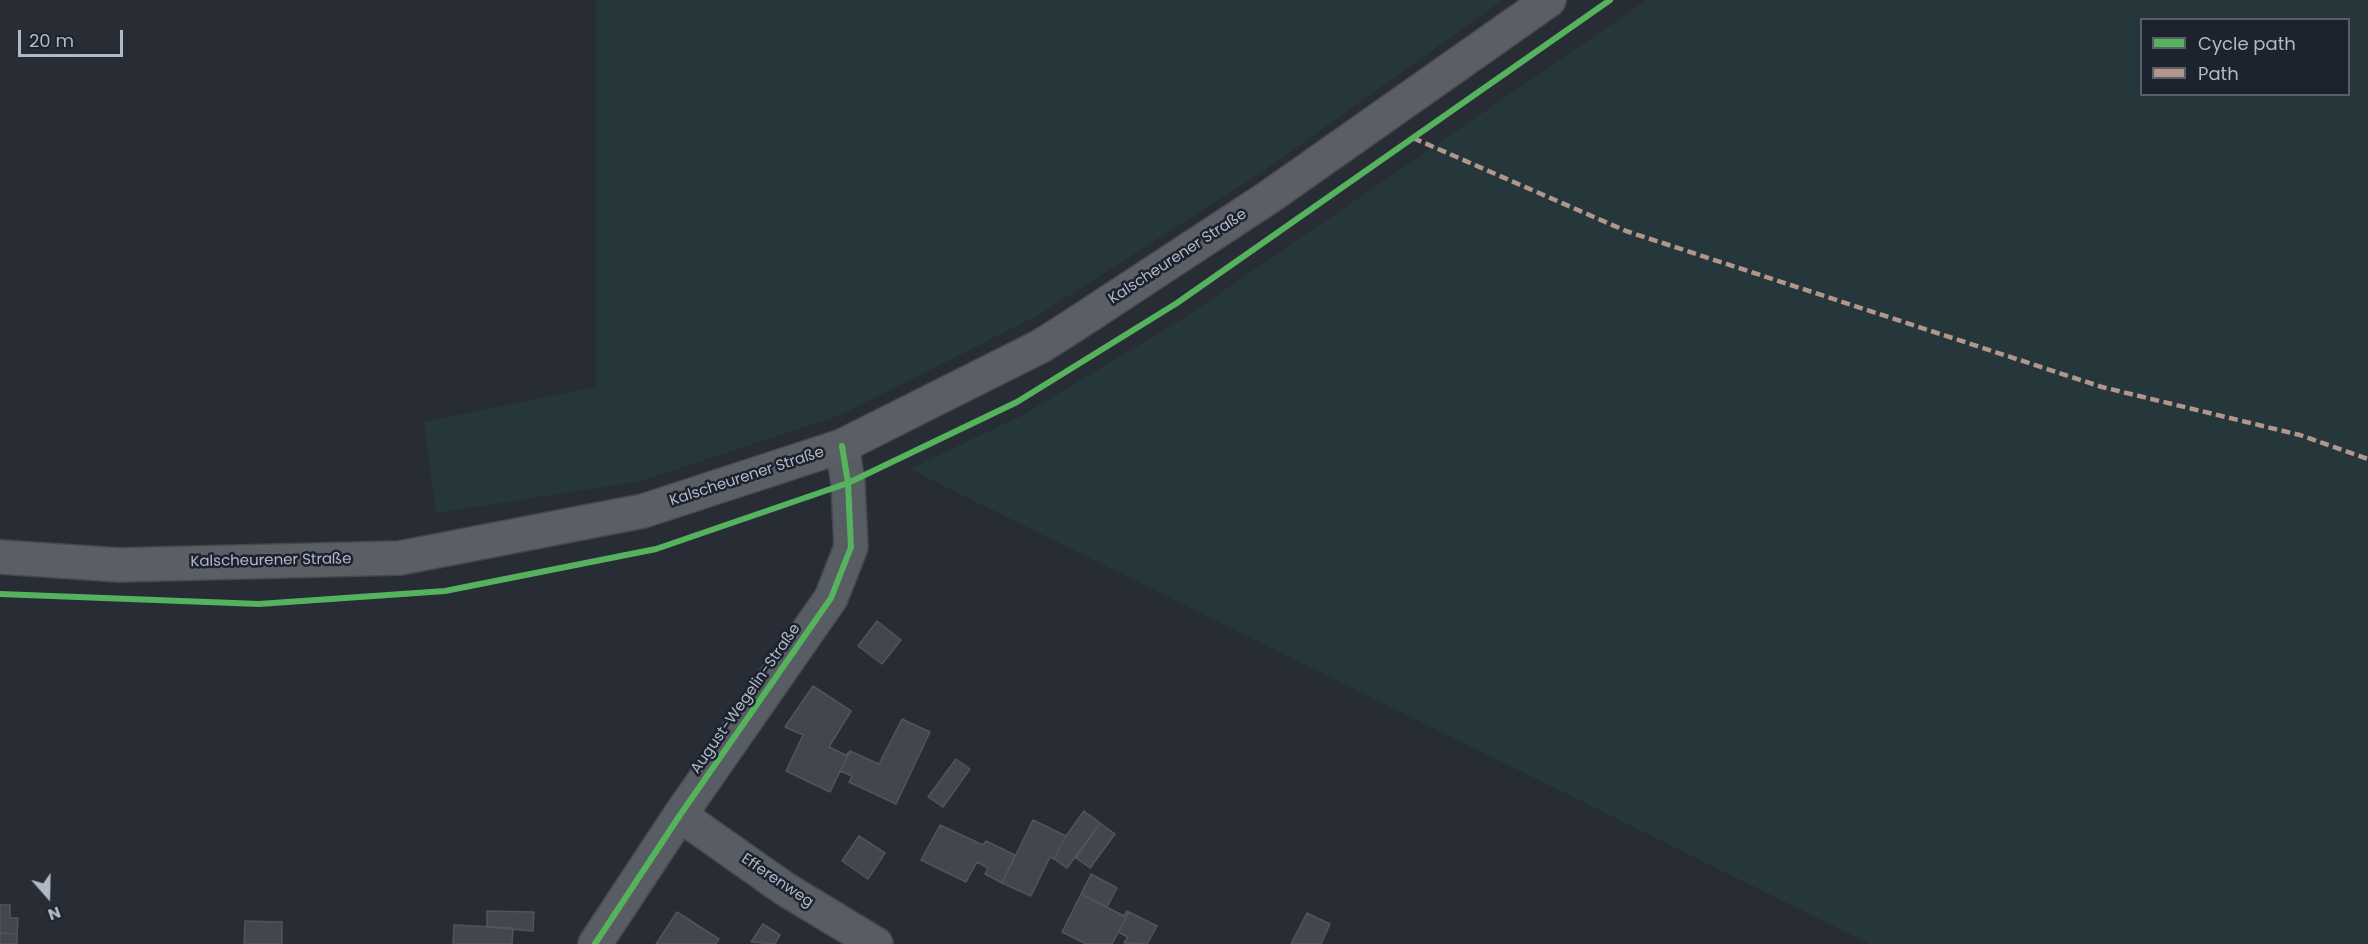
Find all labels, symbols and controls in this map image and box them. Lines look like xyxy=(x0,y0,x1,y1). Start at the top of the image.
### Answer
scale bar xyxy=(21,18,126,56)
legend xyxy=(2140,18,2350,96)
text: 20 m xyxy=(29,28,74,53)
text: Cycle path xyxy=(2198,31,2296,56)
text: Path xyxy=(2198,61,2239,86)
street label: Kalscheurener Straße xyxy=(1106,206,1250,308)
street label: Kalscheurener Straße xyxy=(668,444,826,510)
street label: Kalscheurener Straße xyxy=(190,551,352,571)
street label: August-Wegelin-Straße xyxy=(687,620,805,778)
street label: Efferenweg xyxy=(738,850,816,912)
north arrow xyxy=(18,866,78,926)
text: N xyxy=(45,901,64,926)

